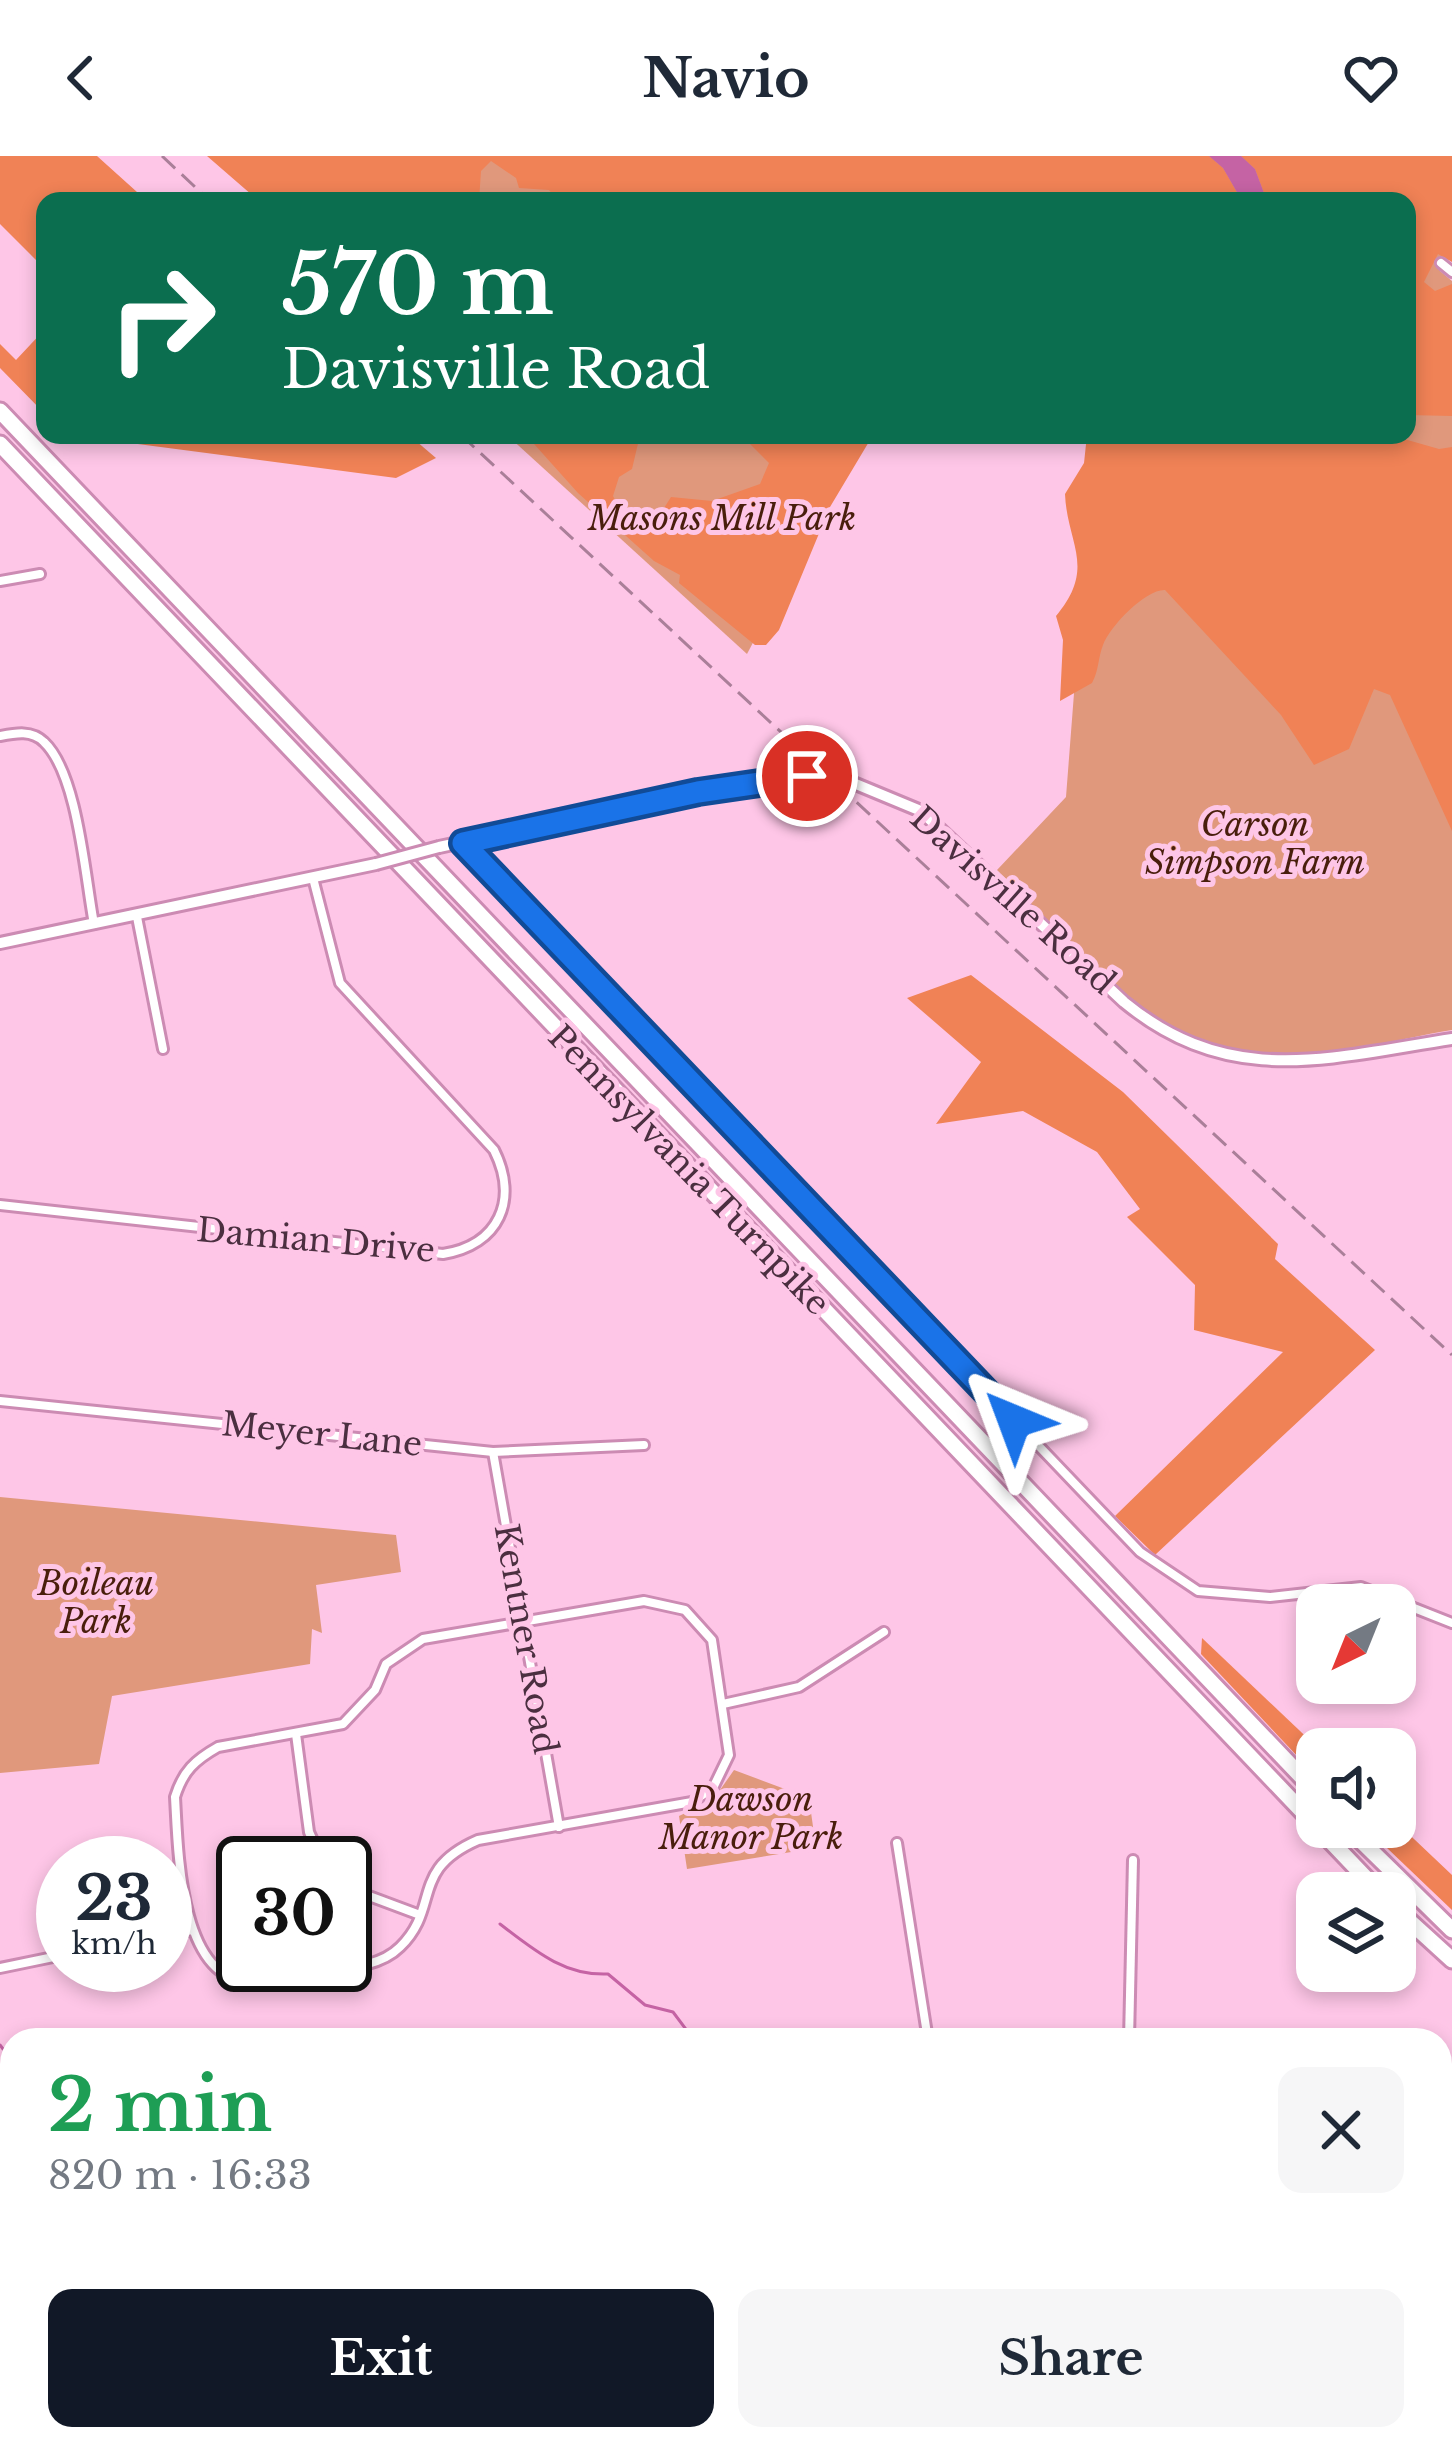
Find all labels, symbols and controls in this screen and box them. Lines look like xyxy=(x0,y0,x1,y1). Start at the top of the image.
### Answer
icon: back xyxy=(48,45,114,111)
text: Navio xyxy=(642,45,810,112)
icon: heart xyxy=(1338,45,1404,111)
text: 570 m xyxy=(282,233,554,337)
icon: right xyxy=(84,240,240,396)
text: Davisville Road xyxy=(282,336,710,403)
park label: Masons Mill Park xyxy=(587,498,856,539)
pin xyxy=(756,725,858,827)
icon: arrive xyxy=(774,743,840,809)
street label: Davisville Road xyxy=(902,797,1124,1003)
park label: Carson Simpson Farm xyxy=(1145,804,1365,883)
street label: Pennsylvania Turnpike xyxy=(540,1016,838,1324)
street label: Damian Drive xyxy=(195,1209,437,1271)
position arrow xyxy=(951,1358,1077,1484)
street label: Meyer Lane xyxy=(220,1403,424,1465)
street label: Kentner Road xyxy=(486,1521,566,1757)
park label: Boileau Park xyxy=(37,1563,154,1642)
north arrow xyxy=(1296,1584,1416,1704)
map controls xyxy=(1296,1584,1416,1992)
button: sound xyxy=(1296,1728,1416,1848)
park label: Dawson Manor Park xyxy=(658,1779,843,1858)
speed limit sign: 30 xyxy=(216,1836,372,1992)
text: 23 xyxy=(75,1862,153,1936)
button: layers xyxy=(1296,1872,1416,1992)
text: km/h xyxy=(71,1925,157,1962)
text: 2 min xyxy=(48,2061,272,2150)
button: close xyxy=(1278,2067,1404,2193)
text: 820 m · 16:33 xyxy=(48,2151,312,2200)
button: Exit xyxy=(48,2289,714,2427)
button: Share xyxy=(738,2289,1404,2427)

